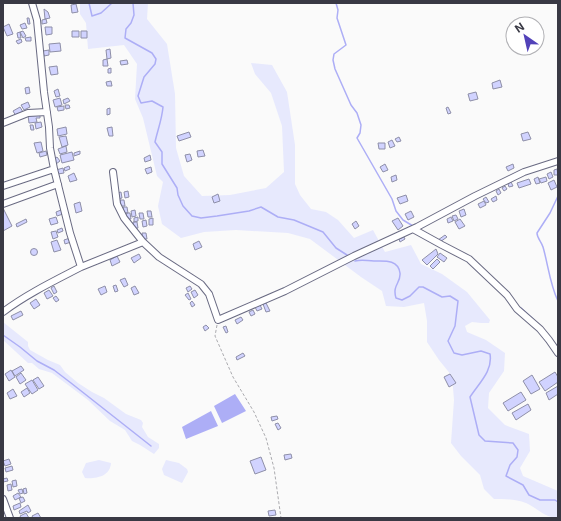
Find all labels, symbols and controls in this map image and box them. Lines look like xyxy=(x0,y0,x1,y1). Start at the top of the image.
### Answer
north arrow xyxy=(505,16,545,56)
text: N xyxy=(512,20,527,36)

